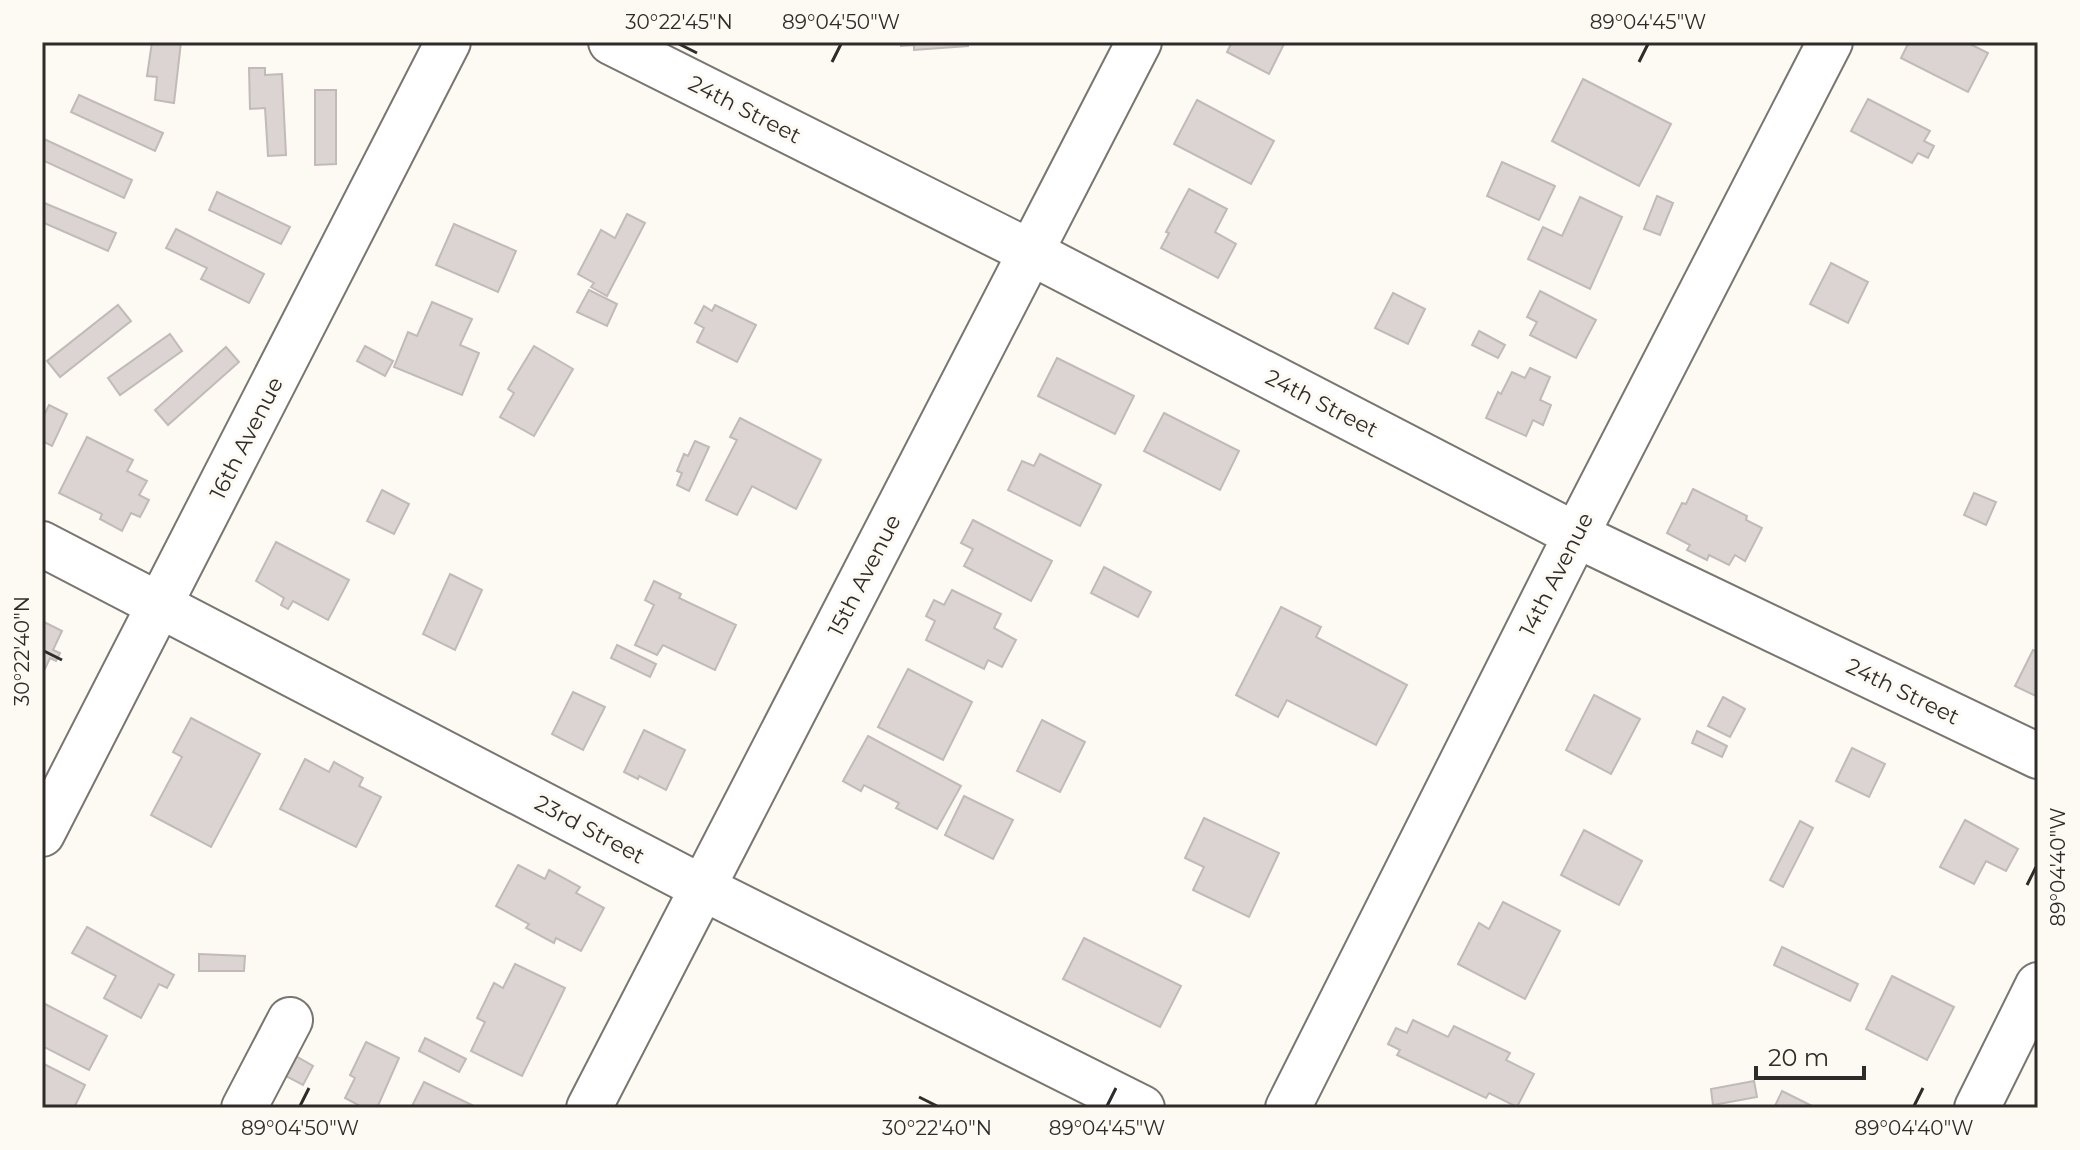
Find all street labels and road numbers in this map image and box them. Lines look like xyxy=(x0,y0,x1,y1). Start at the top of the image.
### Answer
street label: 24th Street xyxy=(684,70,806,149)
street label: 24th Street xyxy=(1261,364,1383,443)
street label: 16th Avenue xyxy=(204,372,289,504)
street label: 14th Avenue xyxy=(1514,508,1599,641)
street label: 15th Avenue xyxy=(822,510,907,641)
street label: 24th Street xyxy=(1842,652,1964,730)
street label: 23rd Street xyxy=(530,789,649,870)

